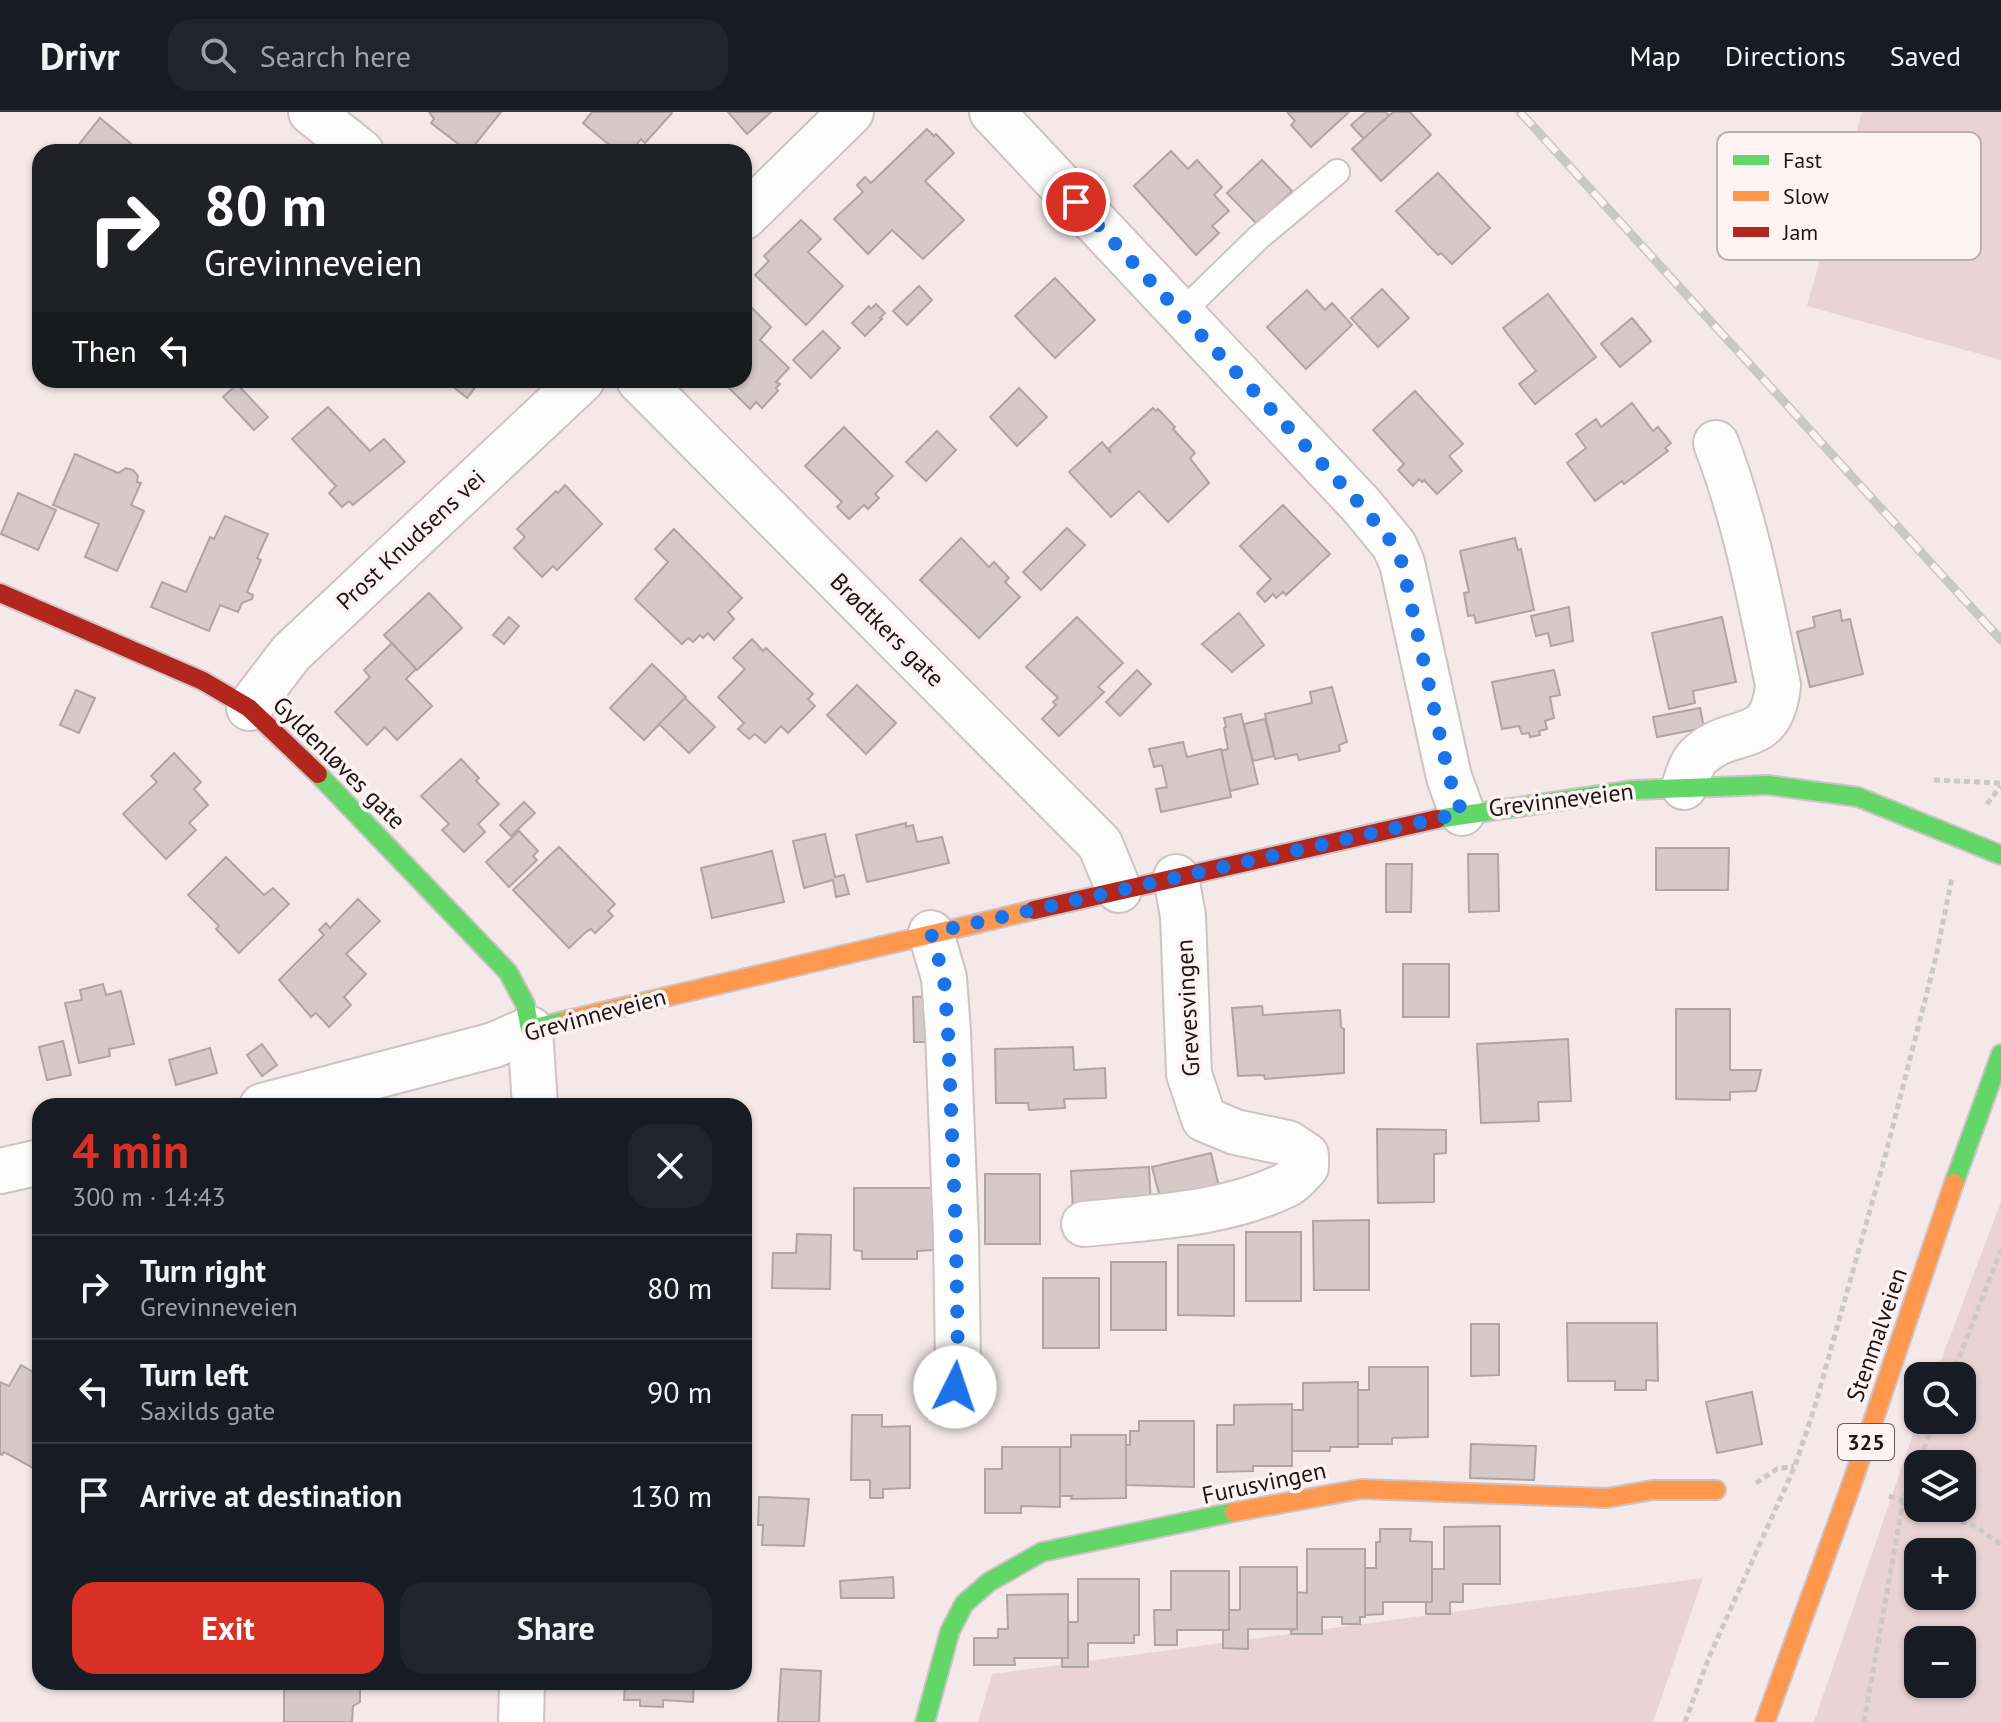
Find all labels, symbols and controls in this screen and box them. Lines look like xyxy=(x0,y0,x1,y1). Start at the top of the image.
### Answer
search box xyxy=(168,19,728,91)
text: Drivr xyxy=(40,31,120,80)
icon: search xyxy=(196,33,240,77)
text: Search here xyxy=(260,36,411,75)
text: Map xyxy=(1630,37,1681,74)
text: Directions xyxy=(1725,37,1846,74)
text: Saved xyxy=(1890,37,1961,74)
legend xyxy=(1717,132,1981,260)
text: Fast xyxy=(1783,146,1823,174)
pin xyxy=(1042,168,1110,236)
text: 80 m xyxy=(204,169,327,241)
icon: right xyxy=(72,176,176,280)
icon: arrive xyxy=(1054,180,1098,224)
text: Slow xyxy=(1783,182,1829,210)
text: Jam xyxy=(1782,218,1818,246)
text: Grevinneveien xyxy=(204,239,423,286)
icon: left xyxy=(153,328,197,372)
text: Then xyxy=(72,331,137,370)
street label: Prost Knudsens vei xyxy=(330,463,492,617)
street label: Brødtkers gate xyxy=(824,566,951,693)
street label: Gyldenløves gate xyxy=(266,690,412,836)
street label: Grevinneveien xyxy=(1487,775,1635,824)
street label: Grevesvingen xyxy=(1168,939,1207,1077)
street label: Grevinneveien xyxy=(520,981,669,1048)
text: 4 min xyxy=(72,1119,189,1181)
button: close xyxy=(628,1124,712,1208)
text: 300 m · 14:43 xyxy=(72,1180,226,1213)
text: Turn right xyxy=(140,1251,266,1290)
street label: Stenmalveien xyxy=(1839,1264,1914,1406)
icon: right xyxy=(72,1265,116,1309)
text: 80 m xyxy=(647,1268,712,1307)
text: Grevinneveien xyxy=(140,1290,298,1323)
position arrow xyxy=(913,1345,997,1429)
text: Turn left xyxy=(140,1355,248,1394)
map controls xyxy=(1904,1362,1976,1698)
button: search xyxy=(1904,1362,1976,1434)
icon: left xyxy=(72,1369,116,1413)
text: 90 m xyxy=(647,1372,712,1411)
text: Saxilds gate xyxy=(140,1394,275,1427)
road number: 325 xyxy=(1838,1424,1894,1460)
button: layers xyxy=(1904,1450,1976,1522)
street label: Furusvingen xyxy=(1199,1454,1329,1511)
icon: arrive xyxy=(72,1473,116,1517)
text: Arrive at destination xyxy=(140,1476,402,1515)
text: 130 m xyxy=(631,1476,712,1515)
button: + xyxy=(1904,1538,1976,1610)
button: Exit xyxy=(72,1582,384,1674)
button: Share xyxy=(400,1582,712,1674)
button: − xyxy=(1904,1626,1976,1698)

